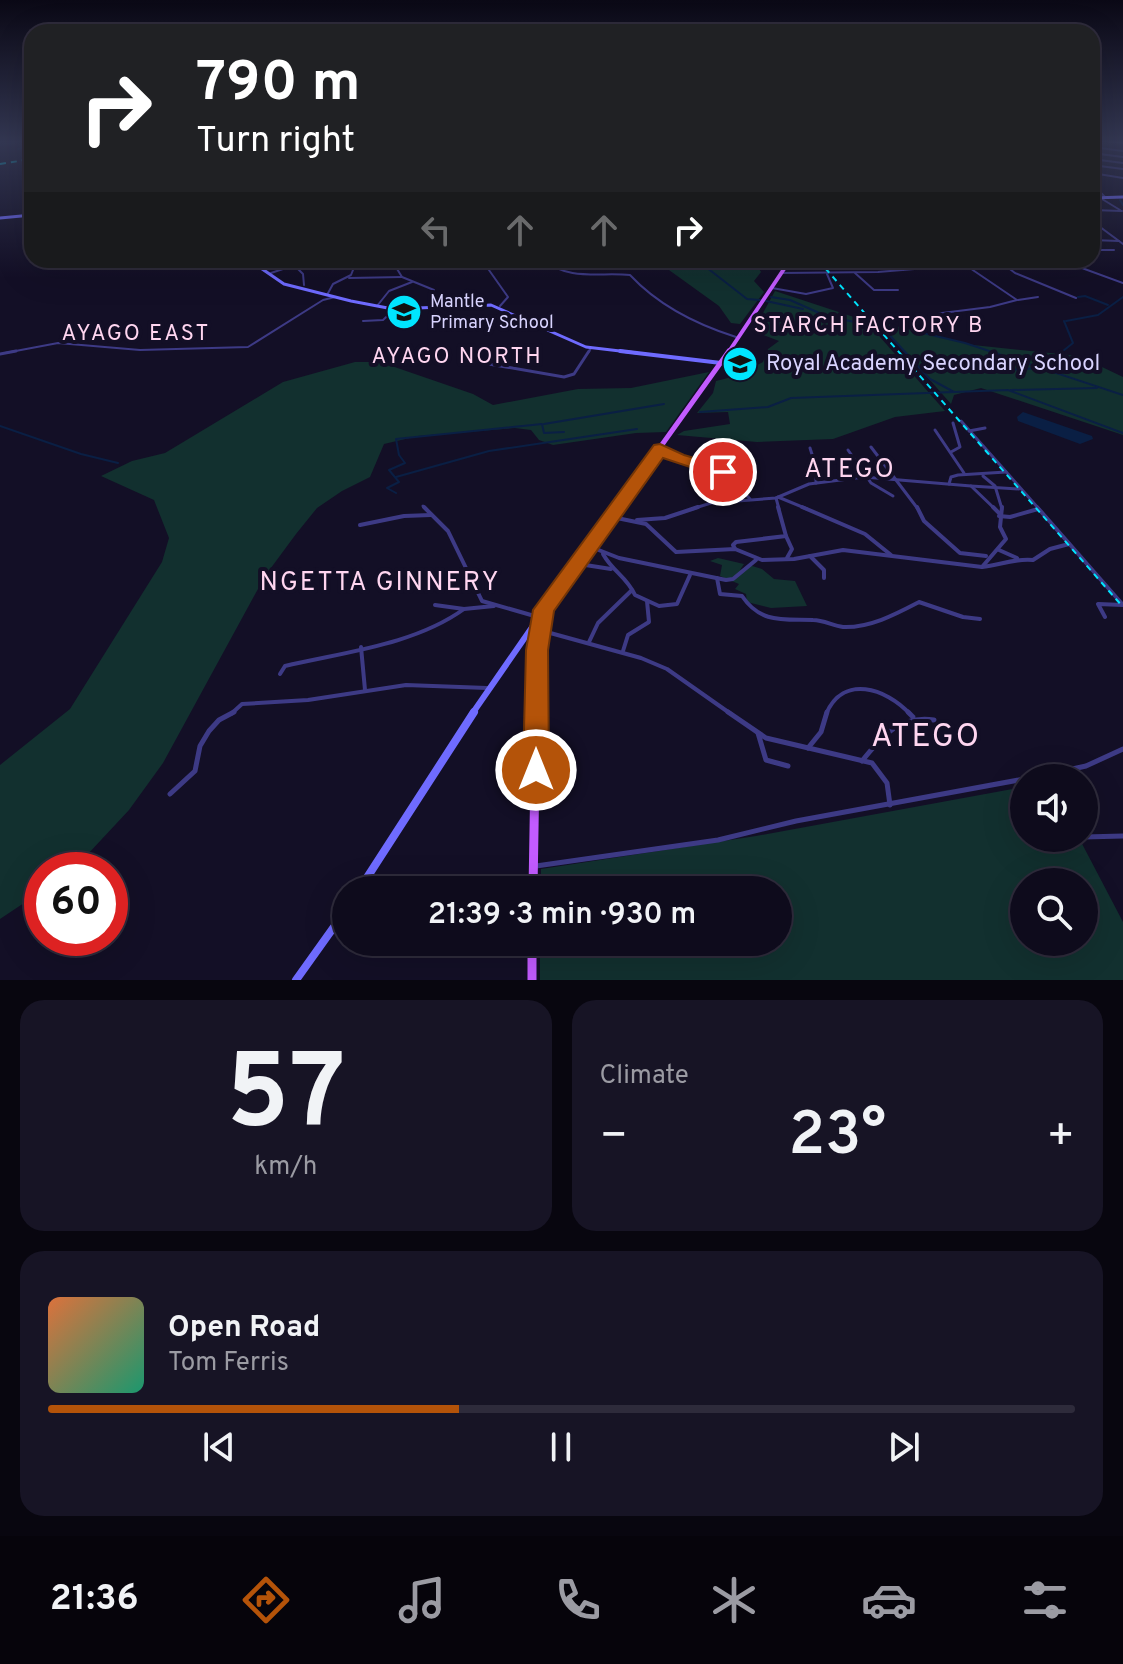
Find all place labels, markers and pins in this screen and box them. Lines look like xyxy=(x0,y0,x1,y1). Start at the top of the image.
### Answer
place label: Mantle Primary School xyxy=(430,291,554,335)
school or university icon: Mantle Primary School xyxy=(385,293,423,331)
school or university icon: Royal Academy Secondary School xyxy=(721,345,759,383)
place label: Royal Academy Secondary School xyxy=(766,351,1100,378)
pin xyxy=(689,438,757,506)

